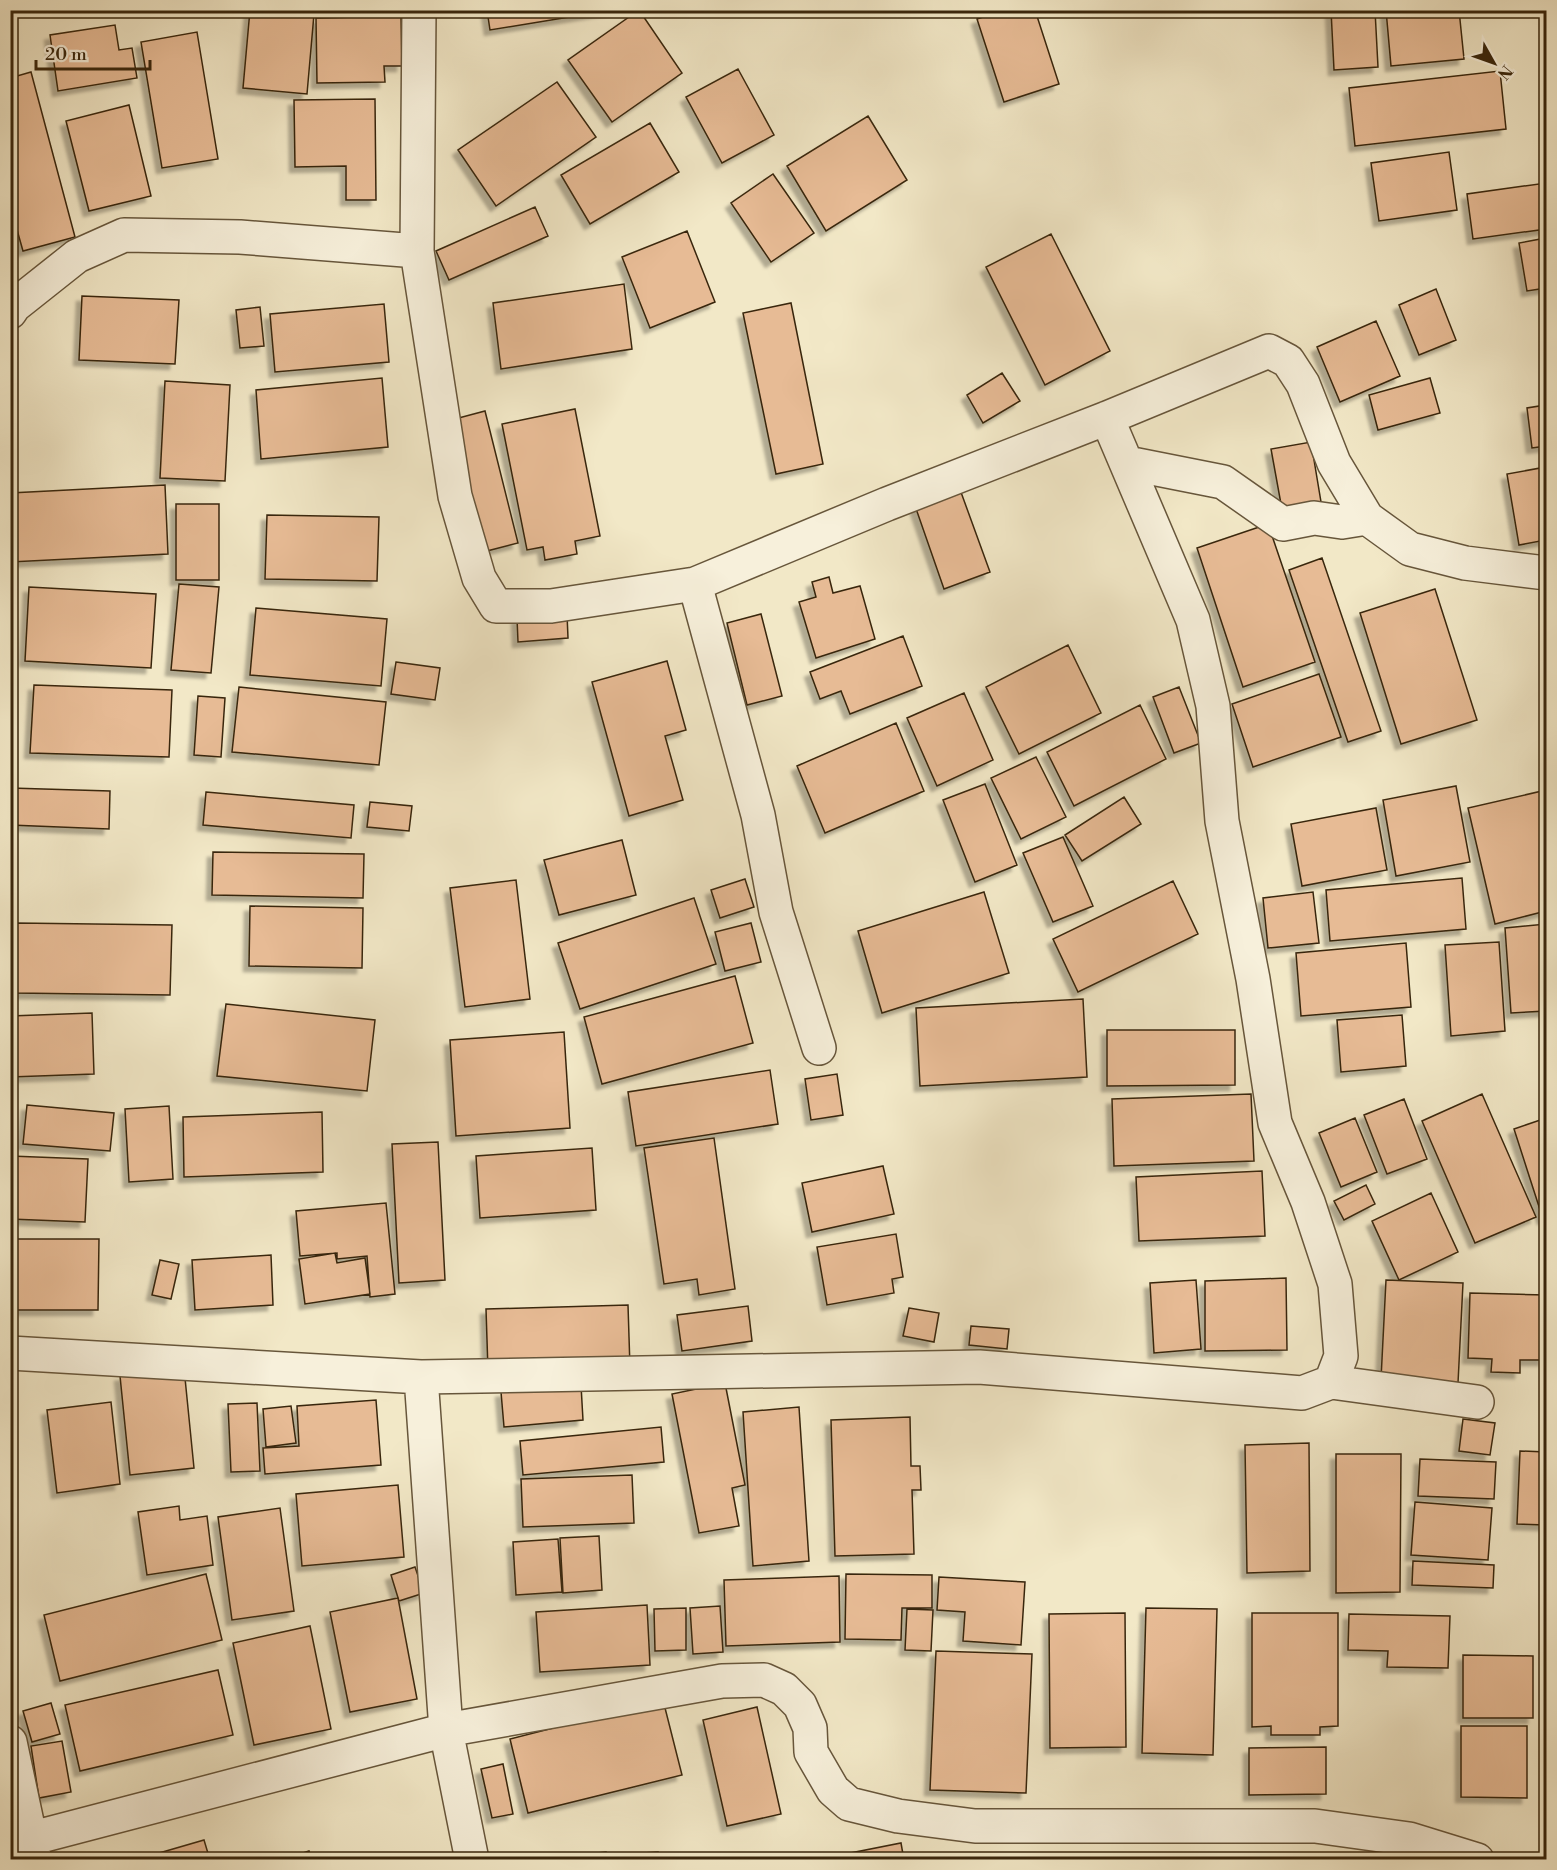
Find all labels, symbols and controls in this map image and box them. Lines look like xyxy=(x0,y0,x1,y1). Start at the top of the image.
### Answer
scale bar xyxy=(36,33,150,71)
north arrow xyxy=(1464,33,1524,93)
text: 20 m xyxy=(45,43,87,66)
text: N xyxy=(1493,61,1516,84)

